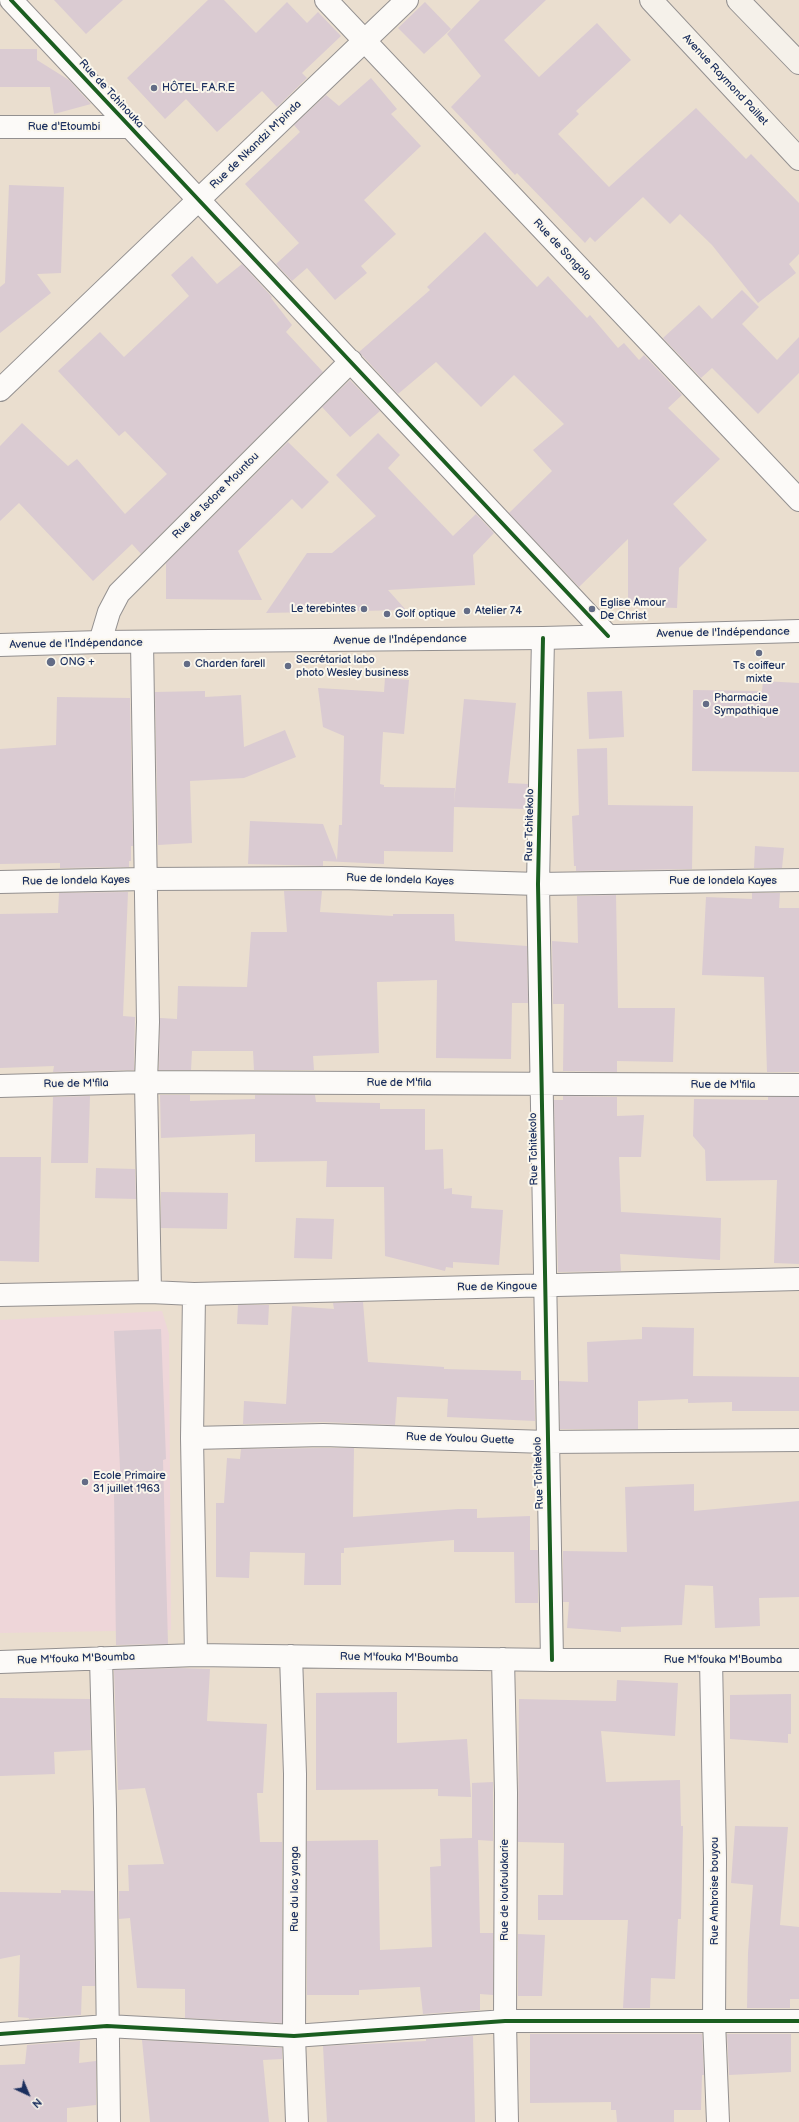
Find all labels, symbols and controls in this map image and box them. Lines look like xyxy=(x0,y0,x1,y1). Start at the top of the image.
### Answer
street label: Avenue Raymond Paillet xyxy=(679,32,771,128)
street label: Rue de Tchinouka xyxy=(76,57,146,131)
place label: HÔTEL F.A.R.E xyxy=(162,81,235,95)
marker: HÔTEL F.A.R.E xyxy=(149,83,159,93)
street label: Rue de Nkandzi M'pinda xyxy=(208,98,304,192)
street label: Rue d'Etoumbi xyxy=(28,120,100,134)
street label: Rue de Songolo xyxy=(530,216,594,284)
street label: Rue de Isdore Mountou xyxy=(170,450,262,542)
place label: Eglise Amour De Christ xyxy=(600,596,666,622)
place label: Le terebintes xyxy=(291,602,356,616)
marker: Le terebintes xyxy=(359,604,369,614)
place label: Atelier 74 xyxy=(475,604,522,618)
marker: Eglise Amour De Christ xyxy=(587,604,597,614)
marker: Atelier 74 xyxy=(462,606,472,616)
place label: Golf optique xyxy=(395,607,456,621)
marker: Golf optique xyxy=(382,609,392,619)
street label: Avenue de l'Indépendance xyxy=(656,625,790,641)
street label: Avenue de l'Indépendance xyxy=(333,632,467,648)
street label: Avenue de l'Indépendance xyxy=(9,636,143,652)
marker: Ts coiffeur mixte xyxy=(754,648,764,658)
place label: Secrétariat labo photo Wesley business xyxy=(296,653,409,679)
place label: ONG + xyxy=(60,655,95,669)
marker: ONG + xyxy=(45,656,57,668)
place label: Charden farell xyxy=(195,657,265,671)
marker: Charden farell xyxy=(182,659,192,669)
place label: Ts coiffeur mixte xyxy=(733,659,785,685)
marker: Secrétariat labo photo Wesley business xyxy=(283,661,293,671)
place label: Pharmacie Sympathique xyxy=(714,691,778,717)
marker: Pharmacie Sympathique xyxy=(701,699,711,709)
street label: Rue Tchitekolo xyxy=(523,788,537,862)
street label: Rue de londela Kayes xyxy=(346,872,454,888)
street label: Rue de londela Kayes xyxy=(22,873,130,889)
street label: Rue de londela Kayes xyxy=(669,874,777,888)
street label: Rue de M'fila xyxy=(366,1076,432,1090)
street label: Rue de M'fila xyxy=(43,1077,109,1091)
street label: Rue de M'fila xyxy=(690,1078,756,1092)
street label: Rue Tchitekolo xyxy=(527,1112,541,1186)
street label: Rue de Kingoue xyxy=(457,1280,537,1294)
street label: Rue de Youlou Guette xyxy=(406,1431,514,1447)
street label: Rue Tchitekolo xyxy=(531,1436,547,1510)
place label: Ecole Primaire 31 juillet 1963 xyxy=(93,1469,166,1495)
marker: Ecole Primaire 31 juillet 1963 xyxy=(80,1477,90,1487)
street label: Rue M'fouka M'Boumba xyxy=(17,1650,135,1668)
street label: Rue M'fouka M'Boumba xyxy=(340,1650,458,1666)
street label: Rue M'fouka M'Boumba xyxy=(664,1653,782,1667)
street label: Rue Ambroise bouyou xyxy=(708,1837,722,1945)
street label: Rue de loufoulakarie xyxy=(498,1839,512,1941)
street label: Rue du lac yanga xyxy=(288,1846,302,1932)
north arrow xyxy=(8,2074,48,2114)
text: N xyxy=(29,2095,44,2111)

